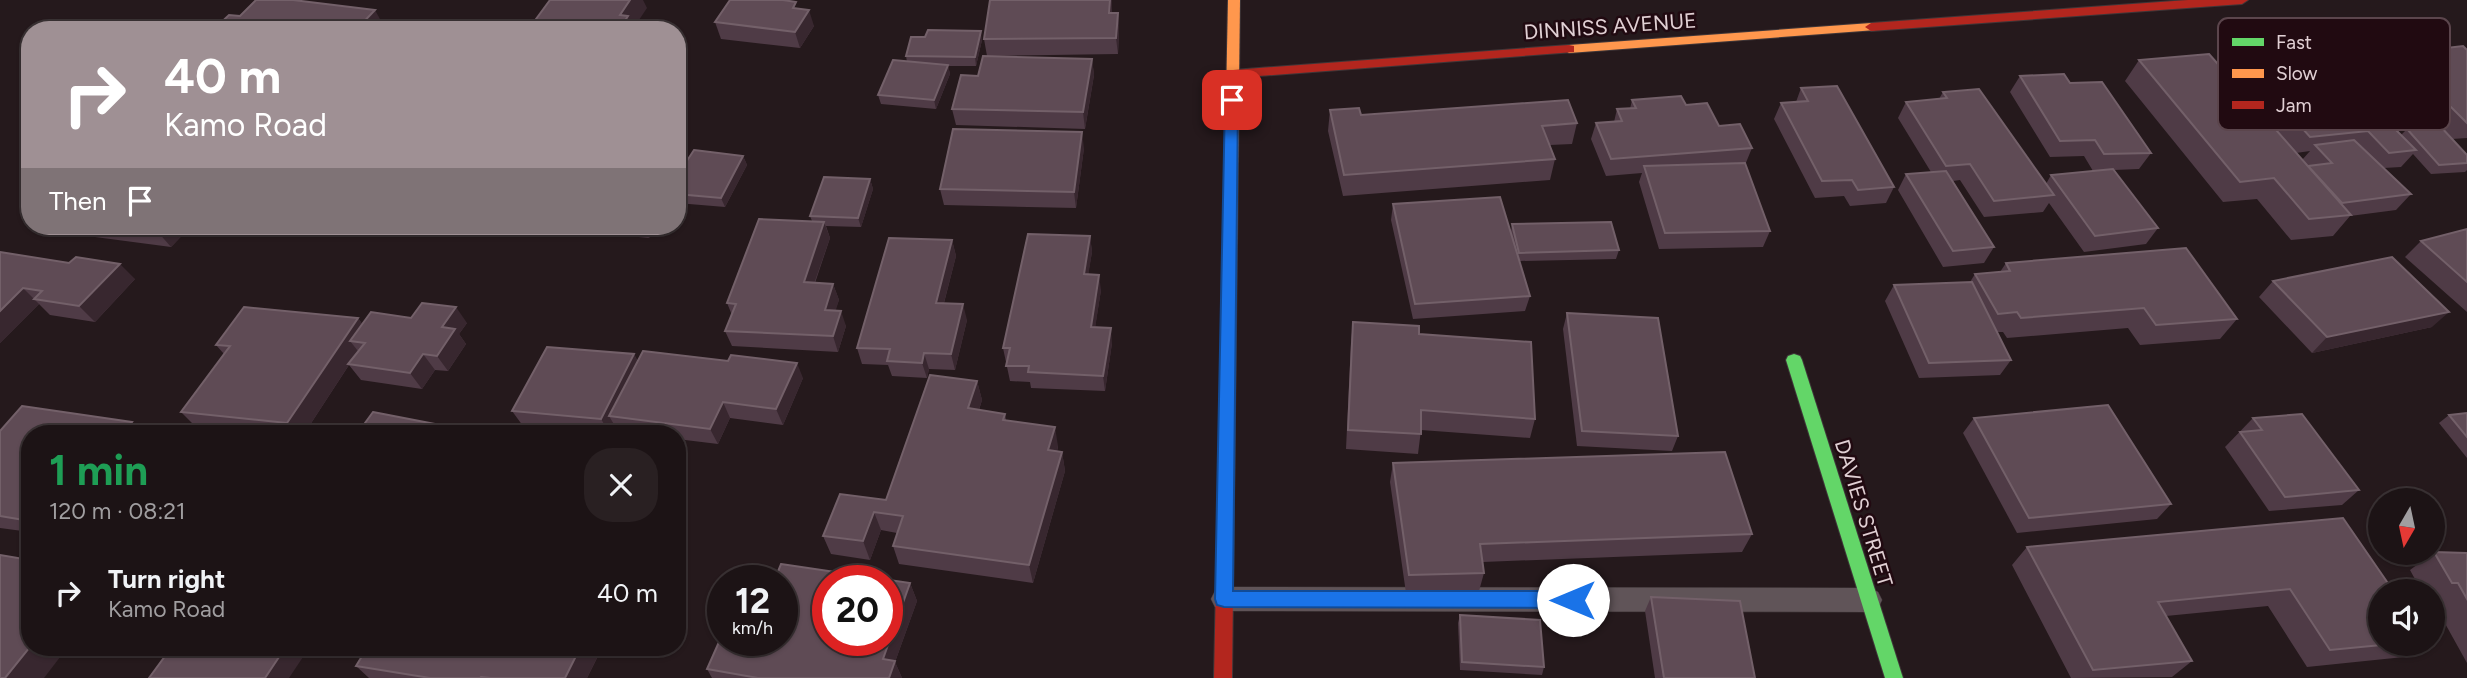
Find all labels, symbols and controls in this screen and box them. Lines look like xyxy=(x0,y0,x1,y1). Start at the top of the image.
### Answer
street label: DINNISS AVENUE xyxy=(1523,7,1697,45)
legend xyxy=(2218,18,2450,130)
text: Fast xyxy=(2276,31,2312,54)
text: 40 m xyxy=(164,46,281,105)
icon: right xyxy=(49,49,140,140)
text: Slow xyxy=(2276,62,2318,85)
pin xyxy=(1202,70,1262,130)
icon: arrive xyxy=(1213,81,1251,119)
text: Jam xyxy=(2276,94,2312,117)
text: Kamo Road xyxy=(164,106,327,144)
icon: arrive xyxy=(121,182,159,220)
text: Then xyxy=(49,185,107,217)
street label: DAVIES STREET xyxy=(1830,436,1898,590)
text: 1 min xyxy=(49,445,148,496)
button: close xyxy=(584,448,658,522)
north arrow xyxy=(2368,488,2445,565)
map controls xyxy=(2368,488,2445,656)
text: 120 m · 08:21 xyxy=(49,497,186,525)
text: Turn right xyxy=(108,563,225,595)
position arrow xyxy=(1536,563,1610,637)
speed limit sign: 20 xyxy=(812,565,903,656)
icon: right xyxy=(49,574,87,612)
text: 40 m xyxy=(597,577,658,609)
button: sound xyxy=(2368,579,2445,656)
text: 12 xyxy=(735,580,770,622)
text: Kamo Road xyxy=(108,595,225,623)
text: km/h xyxy=(732,617,773,639)

